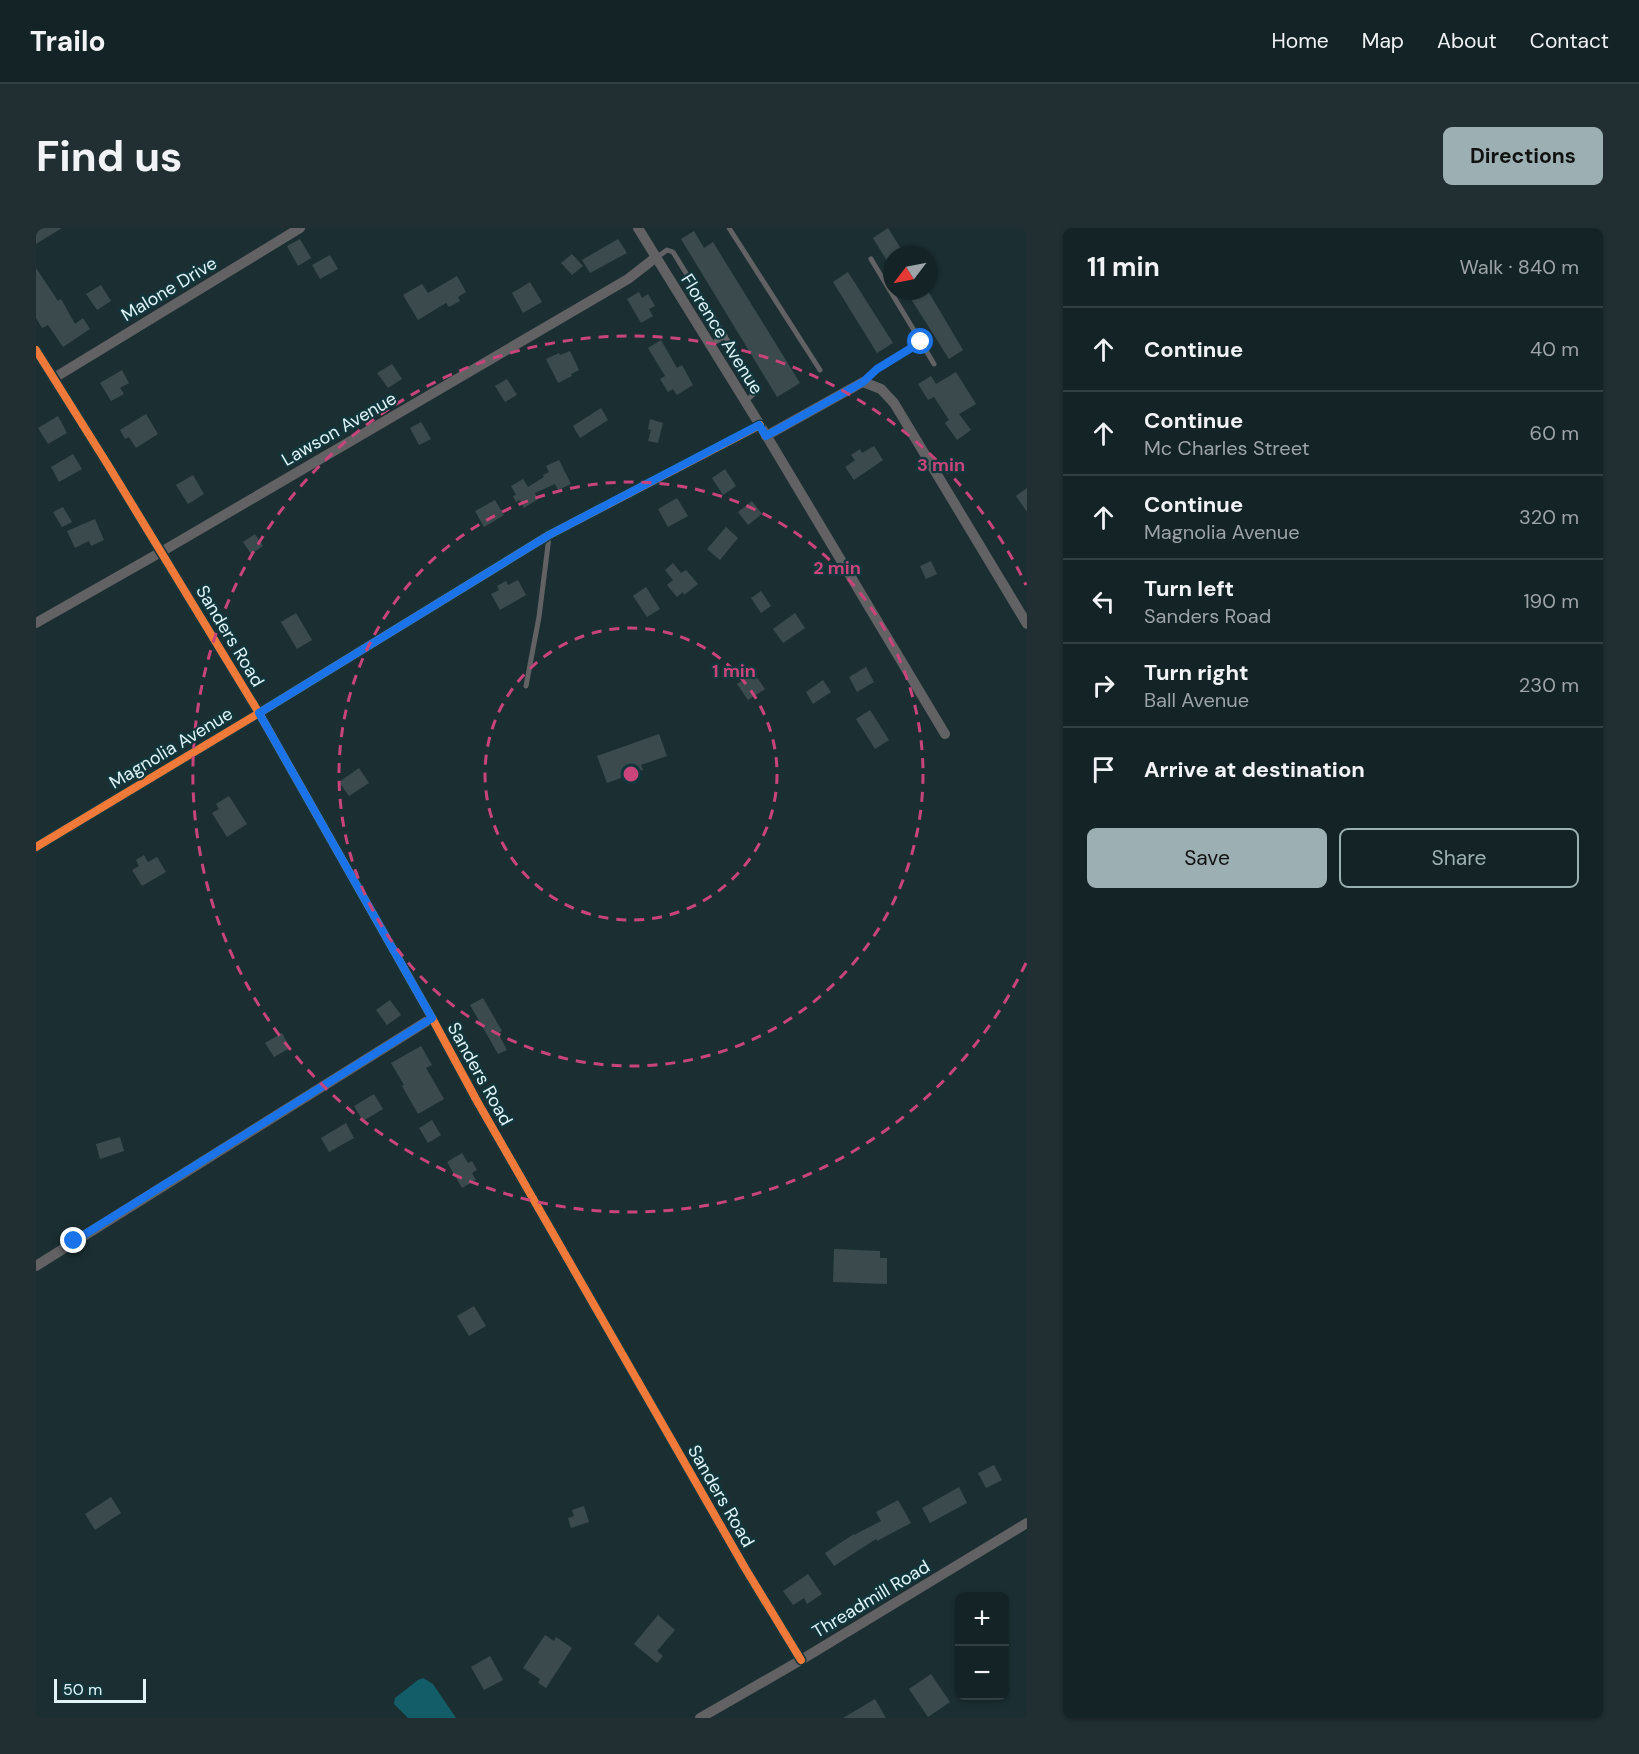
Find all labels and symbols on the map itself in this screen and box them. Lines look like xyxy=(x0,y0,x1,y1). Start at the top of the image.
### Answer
north arrow xyxy=(883,246,937,300)
street label: Malone Drive xyxy=(117,251,221,327)
street label: Florence Avenue xyxy=(675,269,769,399)
route start xyxy=(907,328,933,354)
street label: Lawson Avenue xyxy=(277,386,401,472)
text: 3 min xyxy=(917,453,965,477)
text: 2 min xyxy=(813,556,861,580)
street label: Sanders Road xyxy=(190,581,270,691)
text: 1 min xyxy=(712,659,756,683)
street label: Magnolia Avenue xyxy=(105,702,237,794)
centre of rings xyxy=(621,764,641,784)
street label: Sanders Road xyxy=(442,1018,518,1130)
route end xyxy=(60,1227,86,1253)
street label: Sanders Road xyxy=(682,1440,760,1552)
street label: Threadmill Road xyxy=(808,1554,934,1644)
scale bar xyxy=(54,1676,146,1704)

